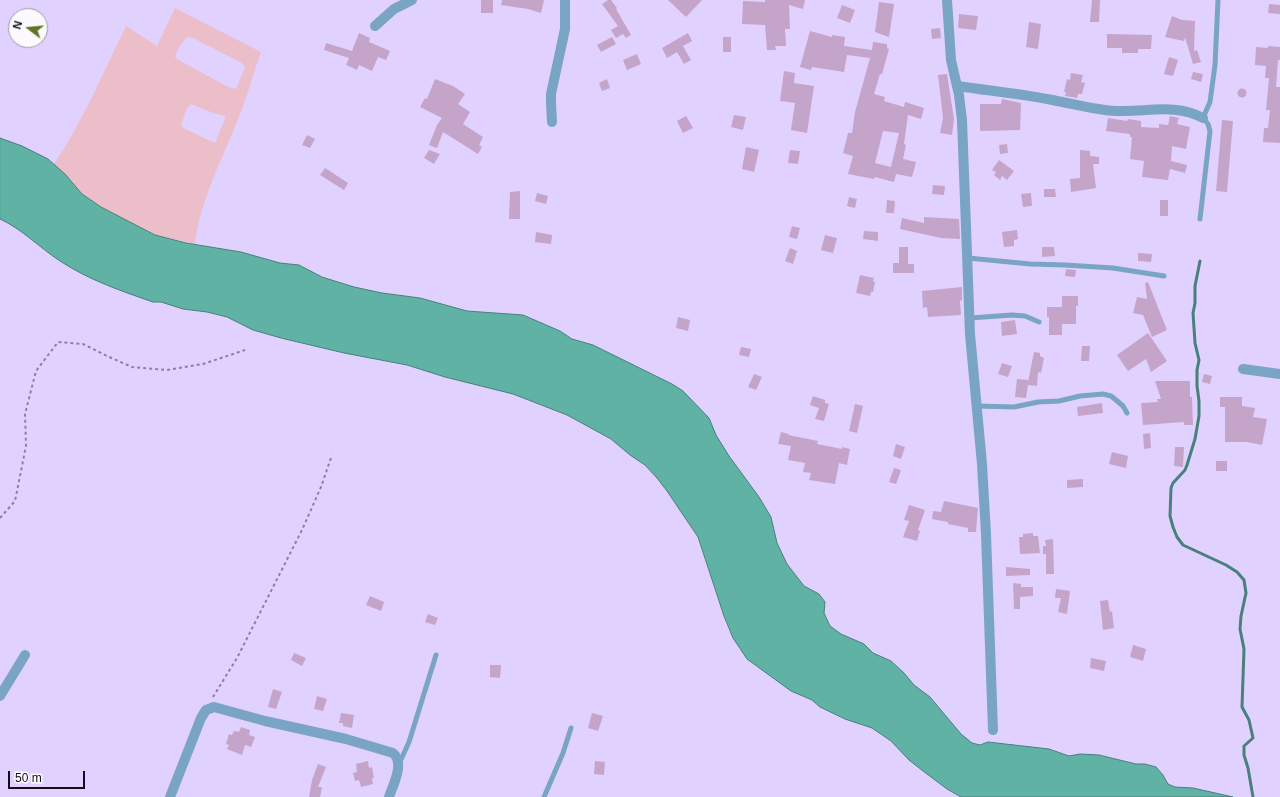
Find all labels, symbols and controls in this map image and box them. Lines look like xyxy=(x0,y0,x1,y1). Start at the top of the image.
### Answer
north arrow xyxy=(8,8,48,48)
text: N xyxy=(11,19,24,30)
scale bar xyxy=(10,763,87,789)
text: 50 m xyxy=(15,771,42,785)

